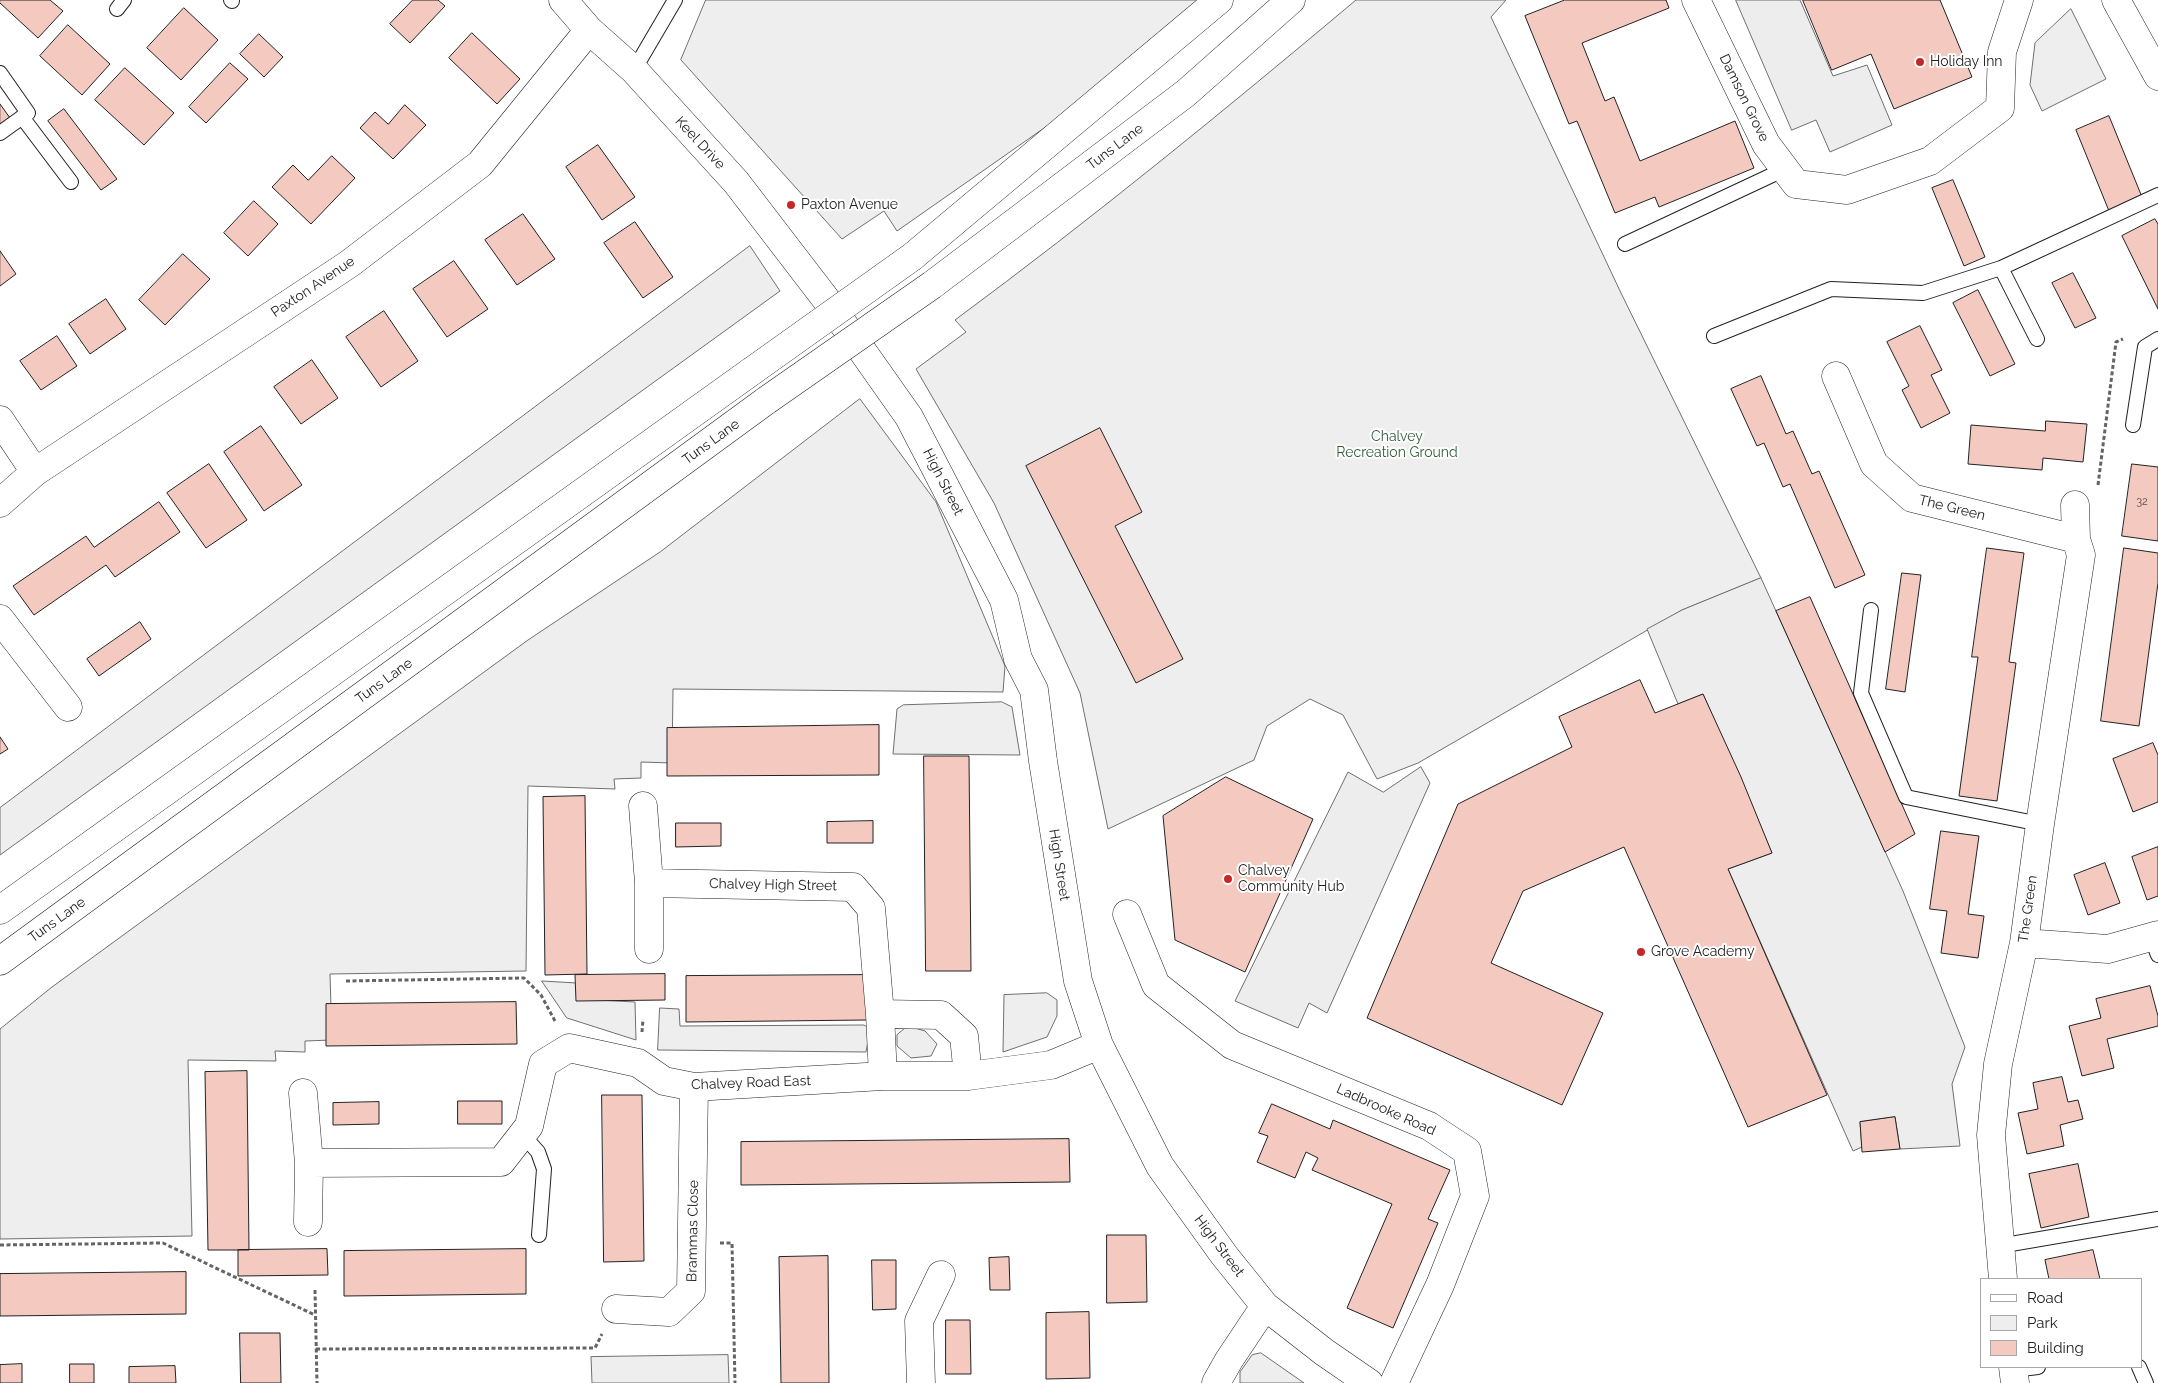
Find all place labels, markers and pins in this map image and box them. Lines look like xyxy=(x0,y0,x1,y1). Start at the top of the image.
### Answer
place label: Holiday Inn xyxy=(1930,54,2002,70)
marker: Holiday Inn xyxy=(1914,56,1926,68)
place label: Paxton Avenue xyxy=(801,197,898,213)
marker: Paxton Avenue xyxy=(785,199,797,211)
place label: Chalvey Community Hub xyxy=(1238,863,1344,896)
marker: Chalvey Community Hub xyxy=(1222,873,1234,885)
place label: Grove Academy xyxy=(1651,944,1755,960)
marker: Grove Academy xyxy=(1635,946,1647,958)

